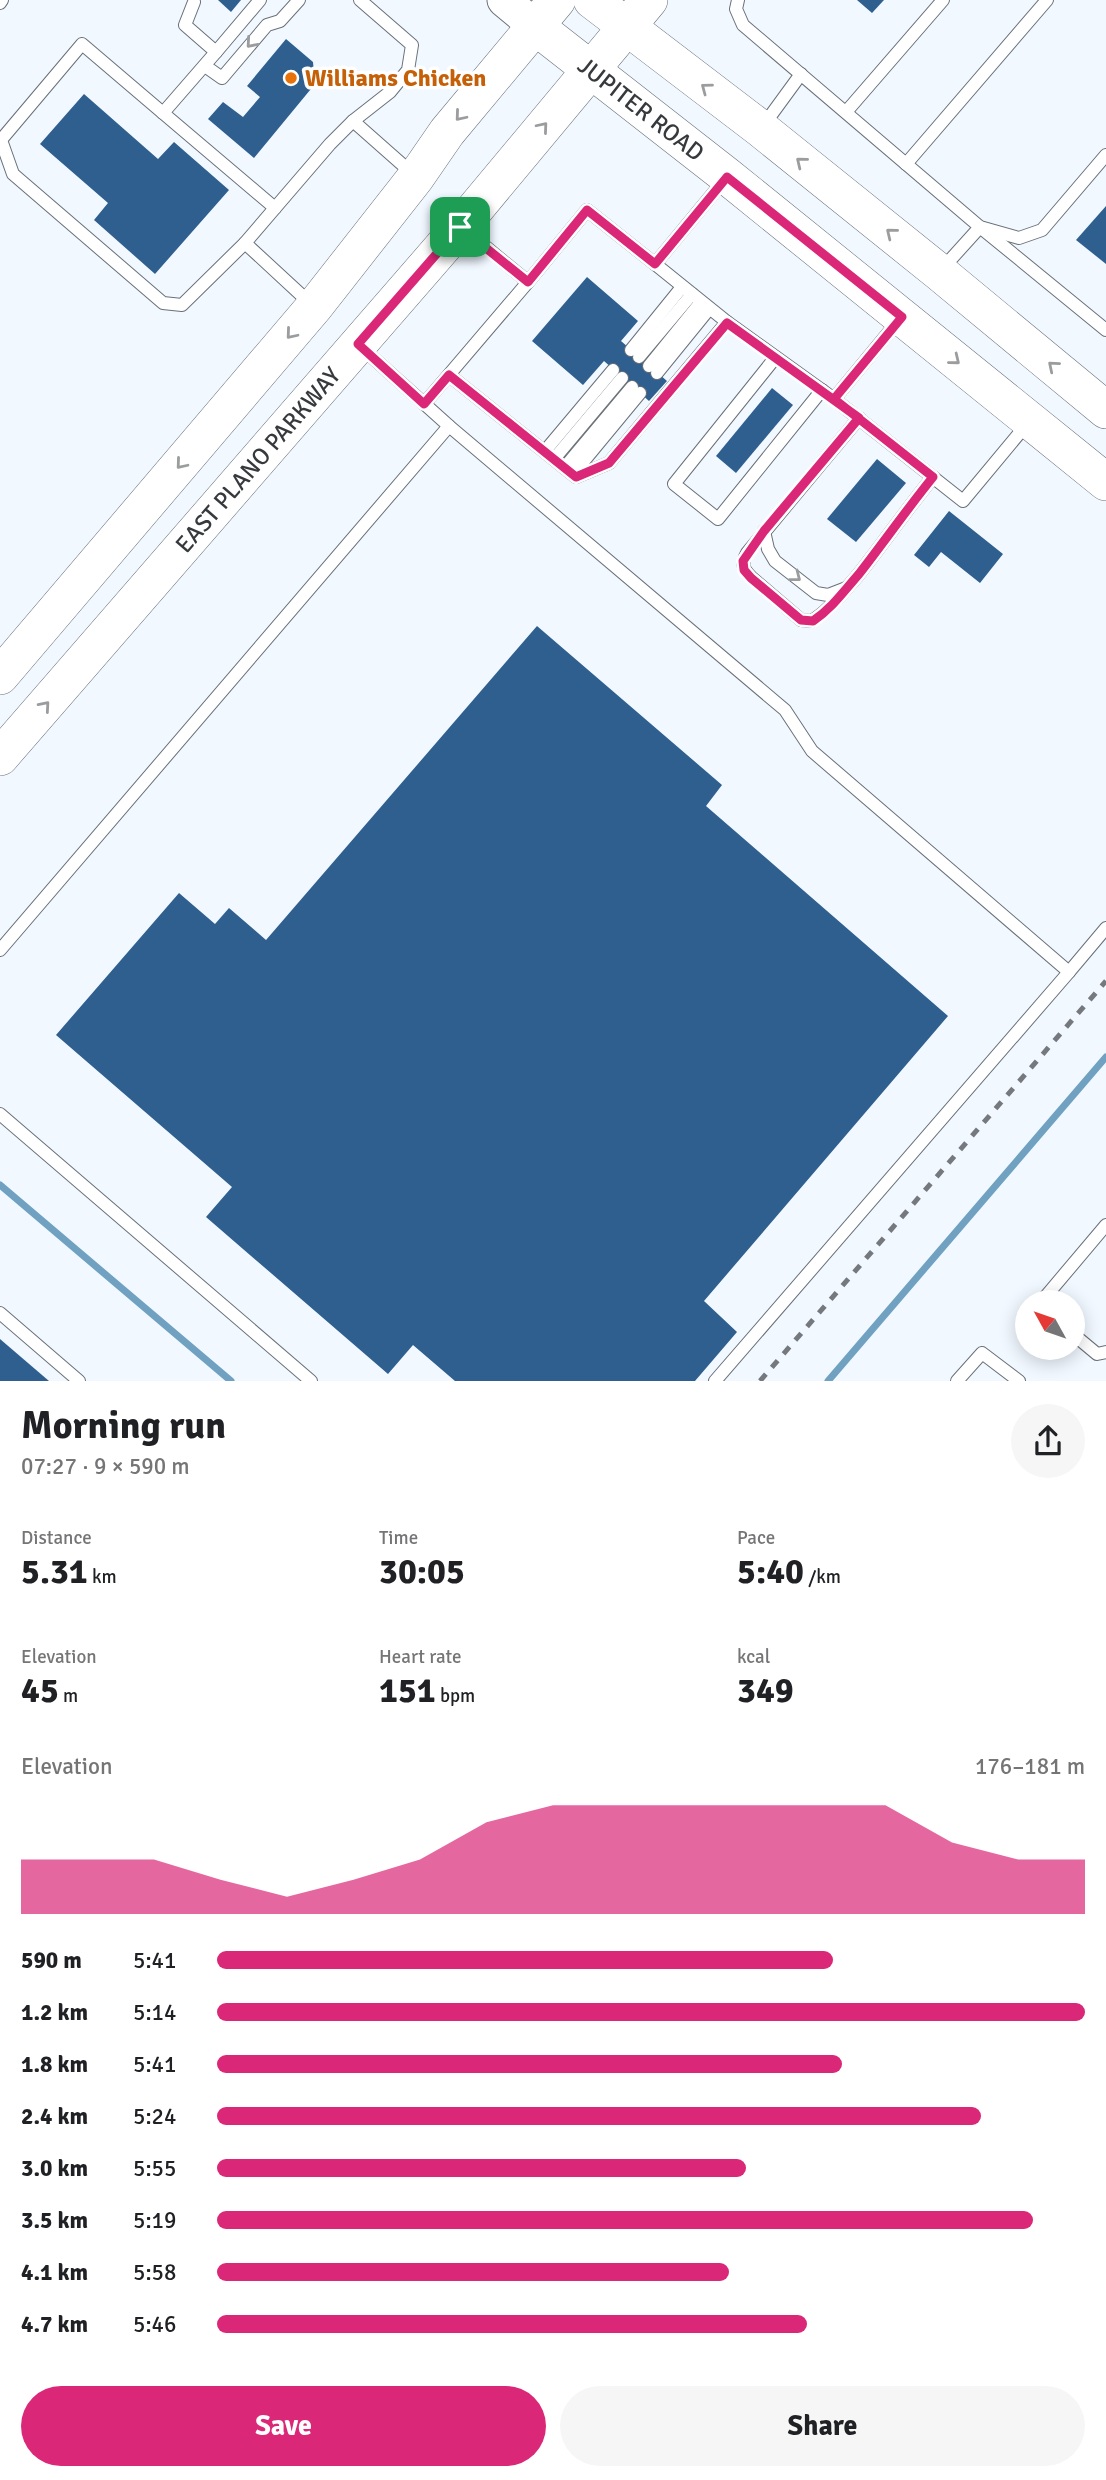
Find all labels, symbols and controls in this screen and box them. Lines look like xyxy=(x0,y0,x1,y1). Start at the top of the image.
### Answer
one-way arrow xyxy=(247,35,259,48)
street label: JUPITER ROAD xyxy=(572,50,710,168)
place label: Williams Chicken xyxy=(305,63,487,93)
marker: Williams Chicken xyxy=(283,70,299,86)
one-way arrow xyxy=(701,84,714,96)
one-way arrow xyxy=(456,107,468,120)
one-way arrow xyxy=(535,122,547,135)
one-way arrow xyxy=(797,158,810,170)
pin xyxy=(430,197,490,257)
icon: arrive xyxy=(441,208,479,246)
one-way arrow xyxy=(886,229,898,242)
one-way arrow xyxy=(287,326,299,339)
one-way arrow xyxy=(947,351,959,364)
street label: EAST PLANO PARKWAY xyxy=(169,361,347,559)
one-way arrow xyxy=(1049,362,1061,375)
one-way arrow xyxy=(177,455,189,468)
one-way arrow xyxy=(788,569,801,582)
one-way arrow xyxy=(37,701,49,714)
north arrow xyxy=(1015,1290,1085,1360)
map controls xyxy=(1015,1290,1085,1360)
text: Morning run xyxy=(21,1402,226,1449)
button: share xyxy=(1011,1404,1085,1478)
text: 07:27 · 9 × 590 m xyxy=(21,1452,190,1481)
text: Distance xyxy=(21,1526,92,1550)
text: Time xyxy=(379,1526,418,1550)
text: Pace xyxy=(737,1526,775,1550)
text: 5.31 xyxy=(21,1550,88,1593)
text: 30:05 xyxy=(379,1550,465,1593)
text: 5:40 xyxy=(737,1550,804,1593)
text: km xyxy=(88,1565,117,1589)
text: /km xyxy=(804,1565,841,1589)
text: Elevation xyxy=(21,1645,97,1669)
text: Heart rate xyxy=(379,1645,461,1669)
text: kcal xyxy=(737,1645,770,1669)
text: 45 xyxy=(21,1669,59,1712)
text: 151 xyxy=(379,1669,436,1712)
text: 349 xyxy=(737,1669,794,1712)
text: m xyxy=(59,1684,78,1708)
text: bpm xyxy=(436,1684,475,1708)
text: Elevation xyxy=(21,1752,113,1781)
text: 176–181 m xyxy=(975,1752,1085,1781)
text: 590 m xyxy=(21,1946,82,1975)
text: 5:41 xyxy=(133,1946,176,1975)
text: 1.2 km xyxy=(21,1998,88,2027)
text: 5:14 xyxy=(133,1998,176,2027)
text: 1.8 km xyxy=(21,2050,88,2079)
text: 5:41 xyxy=(133,2050,176,2079)
text: 2.4 km xyxy=(21,2102,88,2131)
text: 5:24 xyxy=(133,2102,176,2131)
text: 3.0 km xyxy=(21,2154,88,2183)
text: 5:55 xyxy=(133,2154,176,2183)
text: 3.5 km xyxy=(21,2206,88,2235)
text: 5:19 xyxy=(133,2206,176,2235)
text: 4.1 km xyxy=(21,2258,88,2287)
text: 5:58 xyxy=(133,2258,176,2287)
text: 4.7 km xyxy=(21,2310,88,2339)
text: 5:46 xyxy=(133,2310,176,2339)
button: Save xyxy=(21,2386,546,2466)
button: Share xyxy=(560,2386,1085,2466)

